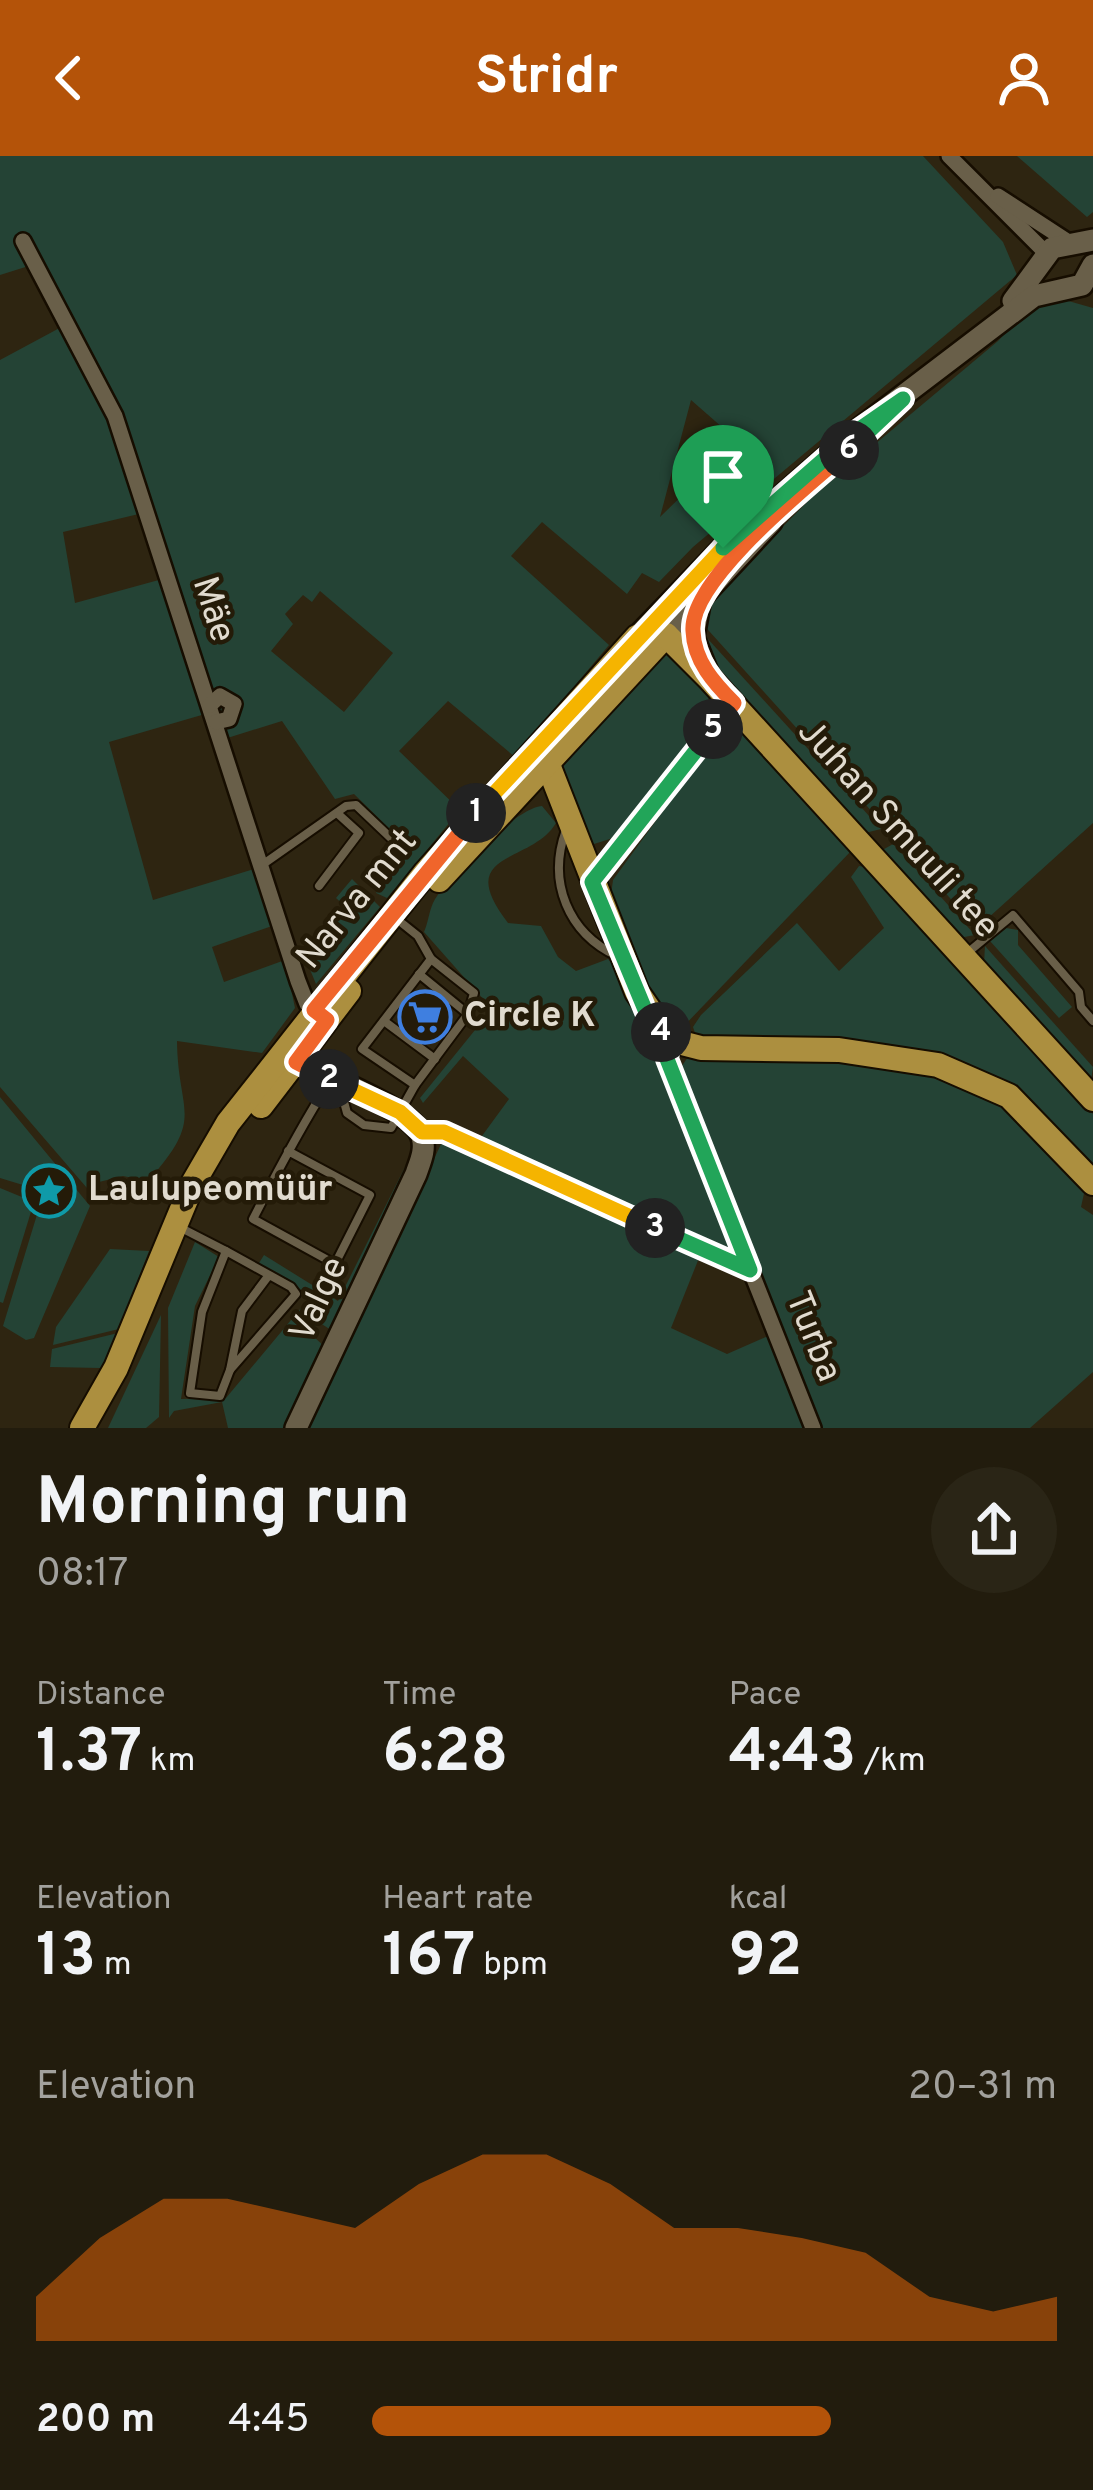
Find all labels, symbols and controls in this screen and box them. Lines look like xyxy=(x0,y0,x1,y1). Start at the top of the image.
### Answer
text: Stridr xyxy=(475,44,618,113)
icon: back xyxy=(36,45,102,111)
icon: person xyxy=(991,45,1057,111)
pin: 6 xyxy=(819,420,879,480)
pin xyxy=(672,425,774,548)
text: 6 xyxy=(839,429,859,471)
icon: arrive xyxy=(690,443,756,509)
street label: Mäe xyxy=(180,571,244,649)
pin: 5 xyxy=(683,699,743,759)
text: 5 xyxy=(703,708,723,750)
street label: Juhan Smuuli tee xyxy=(786,710,1008,950)
pin: 1 xyxy=(446,783,506,843)
text: 1 xyxy=(469,792,483,834)
street label: Narva mnt xyxy=(287,820,429,980)
supermarket icon: Circle K xyxy=(397,989,453,1045)
place label: Circle K xyxy=(464,994,596,1040)
pin: 4 xyxy=(631,1002,691,1062)
text: 4 xyxy=(650,1011,672,1053)
pin: 2 xyxy=(299,1049,359,1109)
text: 2 xyxy=(319,1058,339,1100)
place icon: Laulupeomüür xyxy=(21,1163,77,1219)
place label: Laulupeomüür xyxy=(88,1168,333,1214)
pin: 3 xyxy=(625,1198,685,1258)
text: 3 xyxy=(645,1207,665,1249)
street label: Valge xyxy=(280,1250,360,1350)
street label: Turba xyxy=(773,1285,851,1389)
text: Morning run xyxy=(36,1464,410,1547)
button: share xyxy=(931,1467,1057,1593)
text: 08:17 xyxy=(36,1551,128,1600)
text: Distance xyxy=(36,1675,166,1717)
text: Time xyxy=(382,1675,456,1717)
text: Pace xyxy=(729,1675,801,1717)
text: 1.37 xyxy=(36,1717,142,1793)
text: 6:28 xyxy=(382,1717,508,1793)
text: 4:43 xyxy=(729,1717,856,1793)
text: km xyxy=(142,1741,196,1783)
text: /km xyxy=(856,1741,926,1783)
text: Elevation xyxy=(36,1879,172,1921)
text: Heart rate xyxy=(382,1879,533,1921)
text: kcal xyxy=(729,1879,787,1921)
text: 13 xyxy=(36,1921,96,1997)
text: 167 xyxy=(382,1921,475,1997)
text: 92 xyxy=(729,1921,802,1997)
text: m xyxy=(96,1945,132,1987)
text: bpm xyxy=(475,1945,548,1987)
text: Elevation xyxy=(36,2064,196,2113)
text: 20–31 m xyxy=(908,2064,1057,2113)
text: 200 m xyxy=(36,2397,155,2446)
text: 4:45 xyxy=(228,2397,309,2446)

